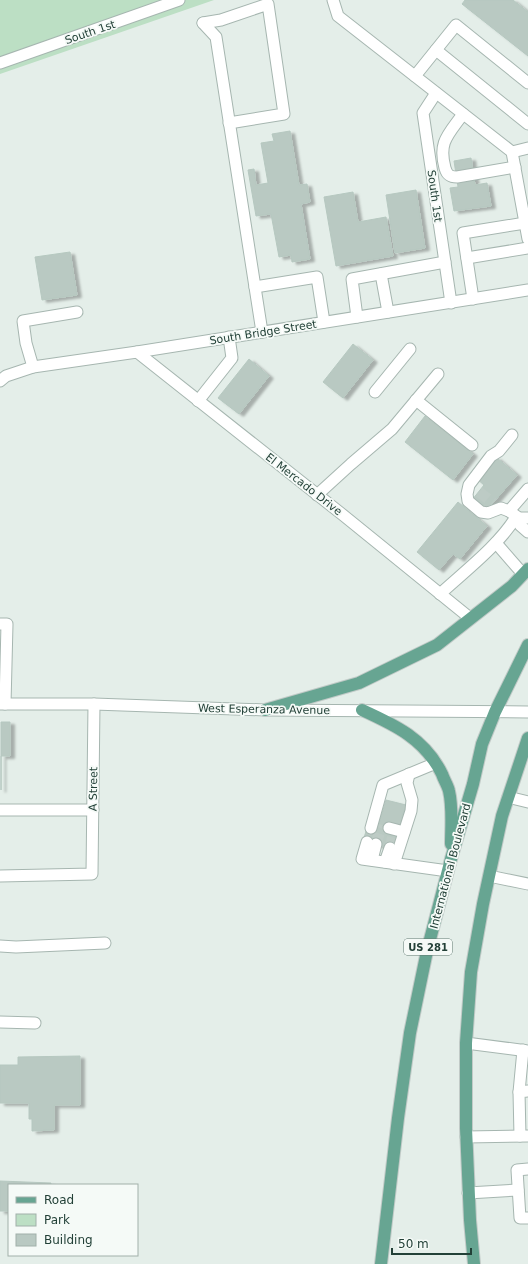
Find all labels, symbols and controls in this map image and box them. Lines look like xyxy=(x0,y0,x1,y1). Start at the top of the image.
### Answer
street label: South 1st xyxy=(63,18,118,47)
street label: South 1st xyxy=(424,169,445,224)
street label: South Bridge Street xyxy=(209,318,318,347)
street label: El Mercado Drive xyxy=(263,451,345,518)
street label: West Esperanza Avenue xyxy=(198,702,330,717)
street label: A Street xyxy=(87,766,100,811)
street label: International Boulevard xyxy=(427,802,473,930)
road number: US 281 xyxy=(404,939,452,955)
legend xyxy=(8,1184,138,1256)
text: Road xyxy=(44,1193,74,1207)
text: Park xyxy=(44,1213,70,1227)
scale bar xyxy=(392,1230,471,1256)
text: Building xyxy=(44,1233,93,1247)
text: 50 m xyxy=(398,1237,429,1251)

